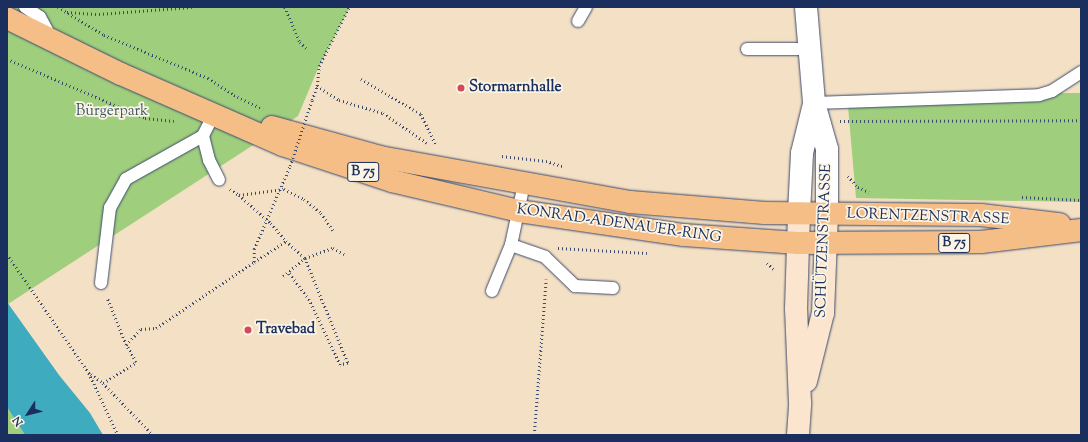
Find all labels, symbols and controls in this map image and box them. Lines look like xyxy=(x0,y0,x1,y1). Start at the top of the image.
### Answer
place label: Stormarnhalle xyxy=(469,79,561,97)
marker: Stormarnhalle xyxy=(456,83,466,93)
park label: Bürgerpark xyxy=(76,103,148,121)
road number: B 75 xyxy=(347,160,379,184)
street label: SCHÜTZENSTRASSE xyxy=(812,164,836,318)
street label: KONRAD-ADENAUER-RING xyxy=(515,201,723,247)
street label: LORENTZENSTRASSE xyxy=(846,205,1010,229)
road number: B 75 xyxy=(938,231,970,255)
place label: Travebad xyxy=(256,321,315,339)
marker: Travebad xyxy=(243,325,253,335)
north arrow xyxy=(8,394,48,434)
text: N xyxy=(9,413,27,429)

